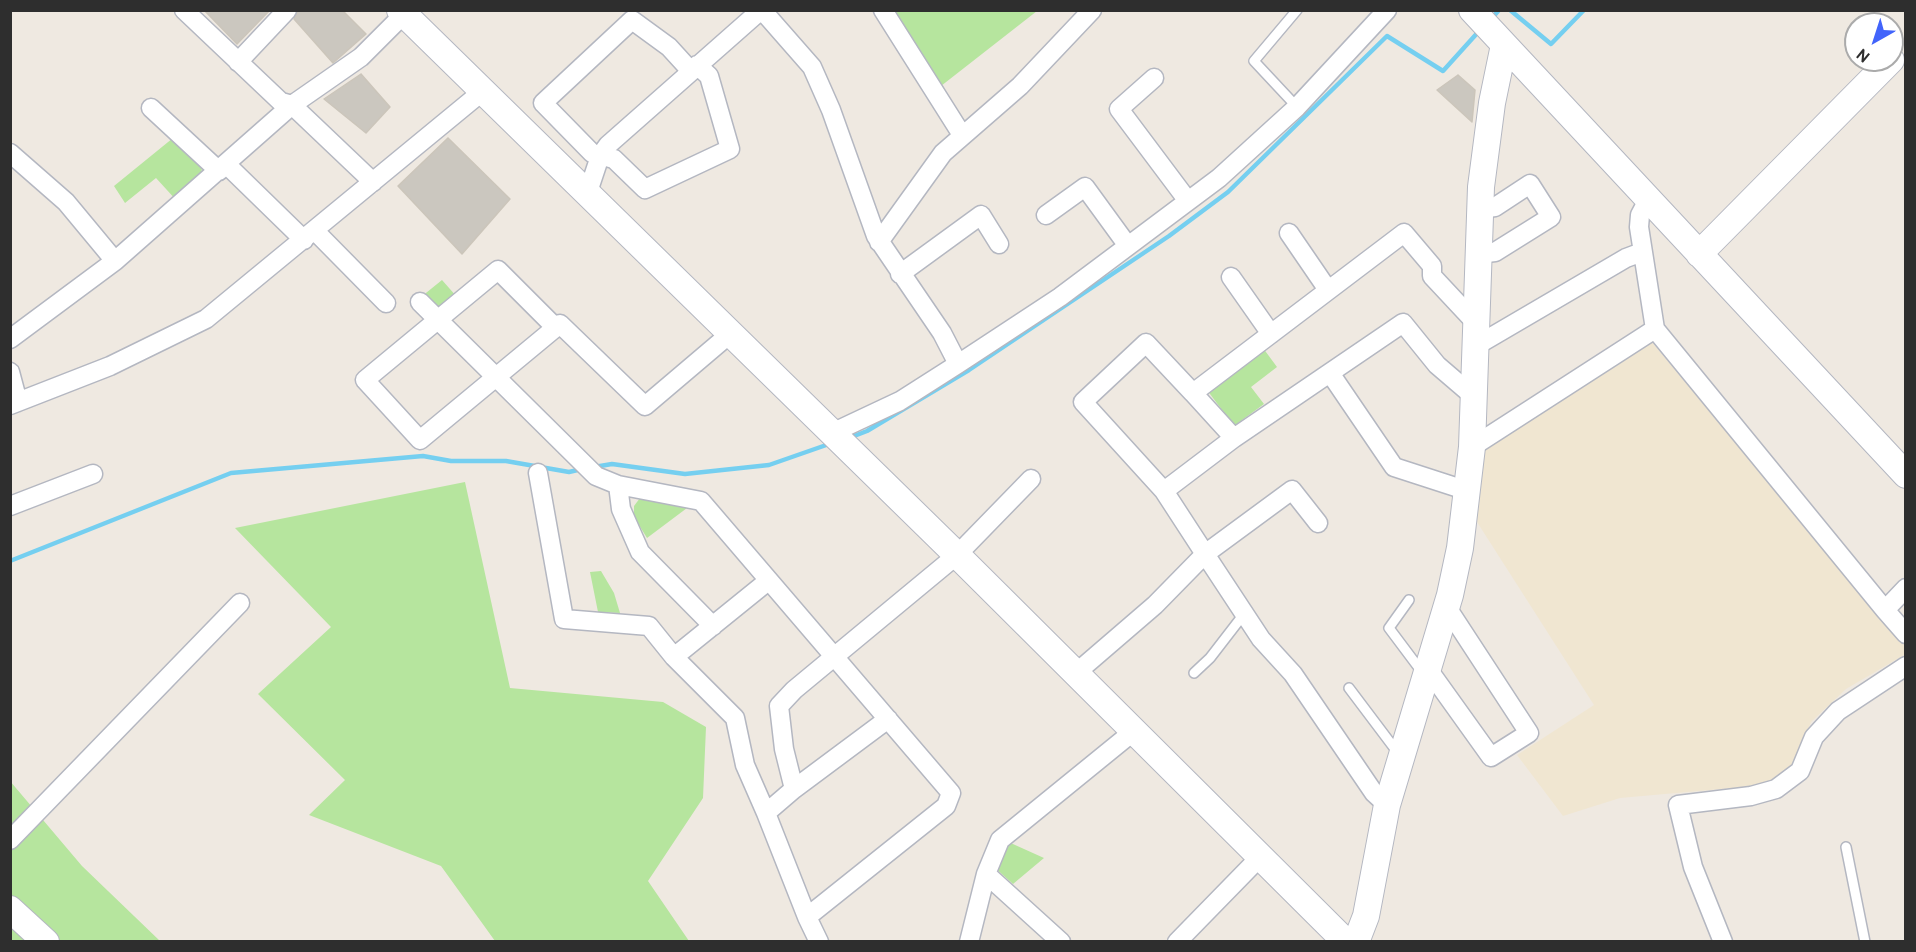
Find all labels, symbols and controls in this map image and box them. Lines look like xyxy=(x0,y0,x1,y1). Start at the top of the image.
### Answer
north arrow xyxy=(1844,12,1904,72)
text: N xyxy=(1853,43,1875,66)

